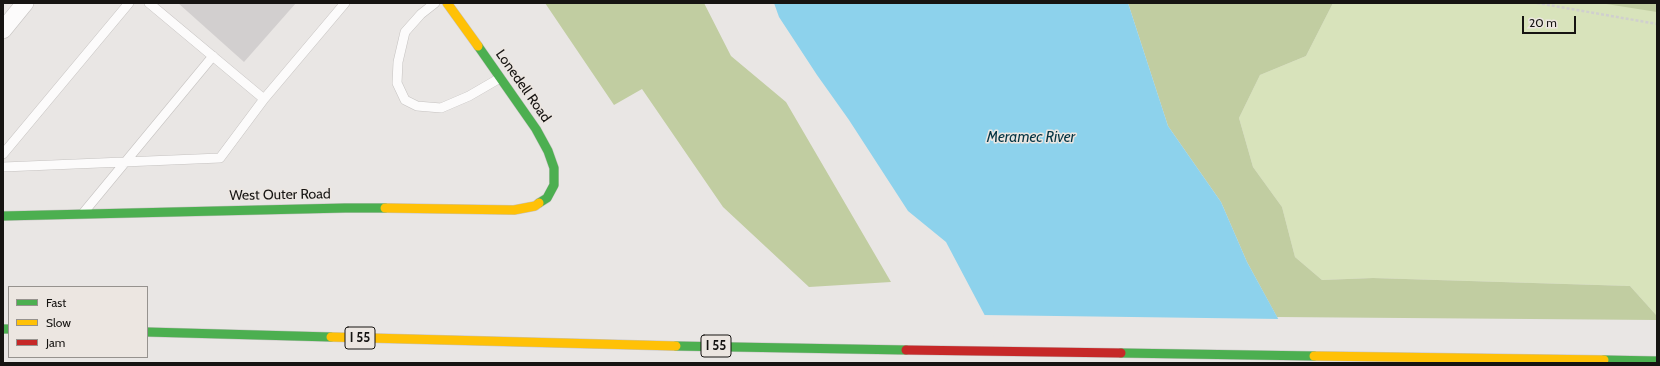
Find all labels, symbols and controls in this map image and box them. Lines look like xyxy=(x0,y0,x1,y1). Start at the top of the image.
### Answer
scale bar xyxy=(1524,8,1578,34)
text: 20 m xyxy=(1529,15,1557,30)
street label: Lonedell Road xyxy=(492,47,554,125)
water label: Meramec River xyxy=(987,129,1075,147)
street label: West Outer Road xyxy=(229,186,331,204)
legend xyxy=(8,286,148,358)
text: Fast xyxy=(46,295,66,310)
text: Slow xyxy=(46,315,71,330)
road number: I 55 xyxy=(345,327,375,349)
text: Jam xyxy=(46,335,65,350)
road number: I 55 xyxy=(701,335,731,357)

